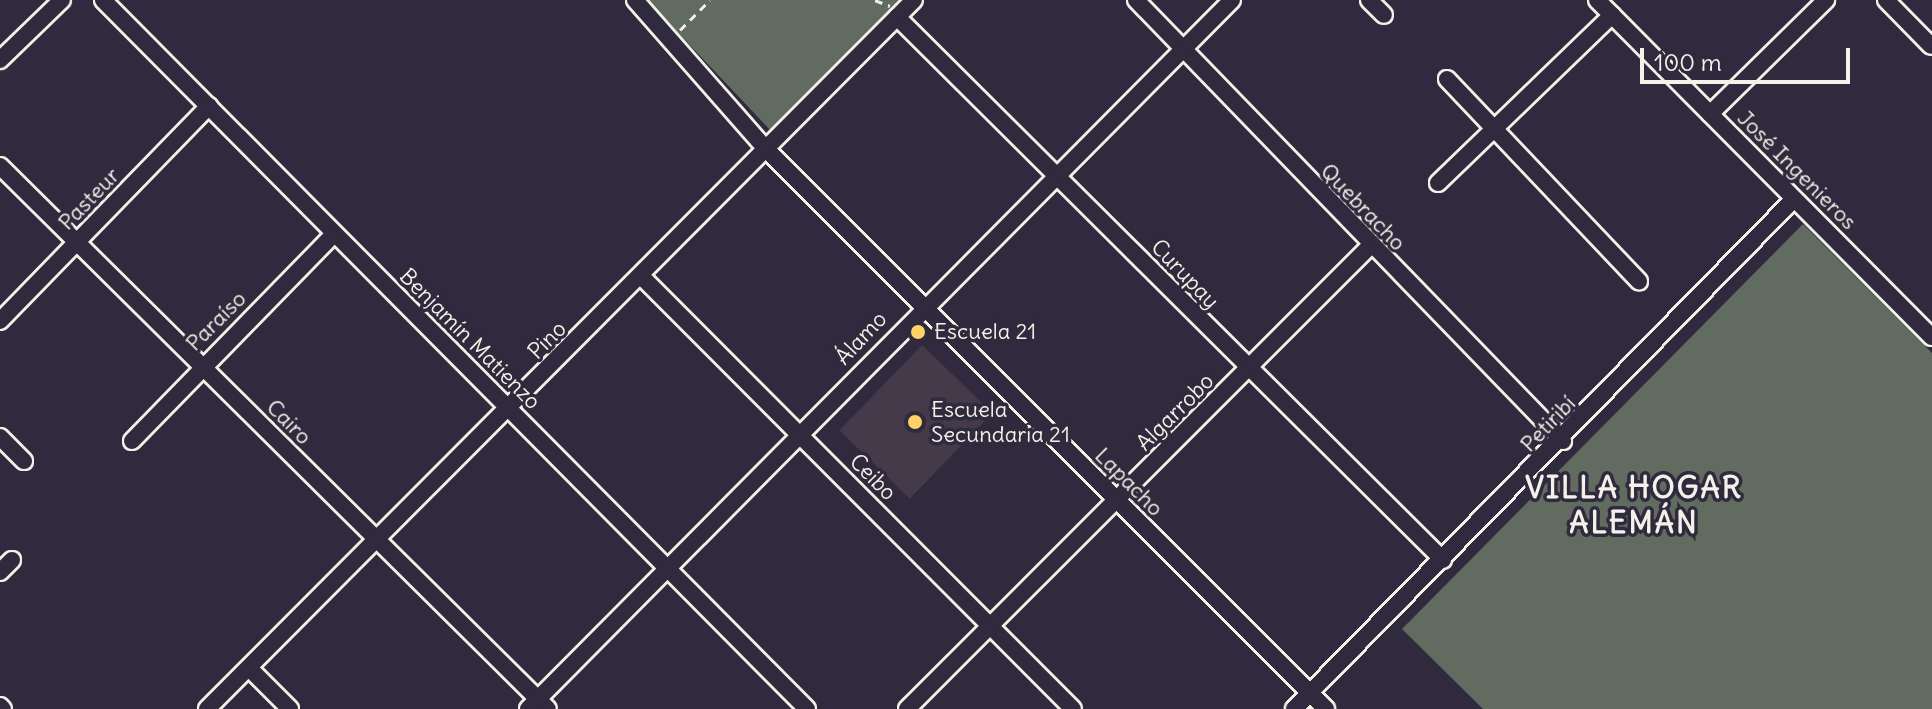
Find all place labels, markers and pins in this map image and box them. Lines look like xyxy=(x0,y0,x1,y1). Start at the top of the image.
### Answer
place label: Escuela 21 xyxy=(934,319,1036,345)
marker: Escuela 21 xyxy=(909,323,927,341)
place label: Escuela Secundaria 21 xyxy=(931,396,1070,448)
marker: Escuela Secundaria 21 xyxy=(906,413,924,431)

